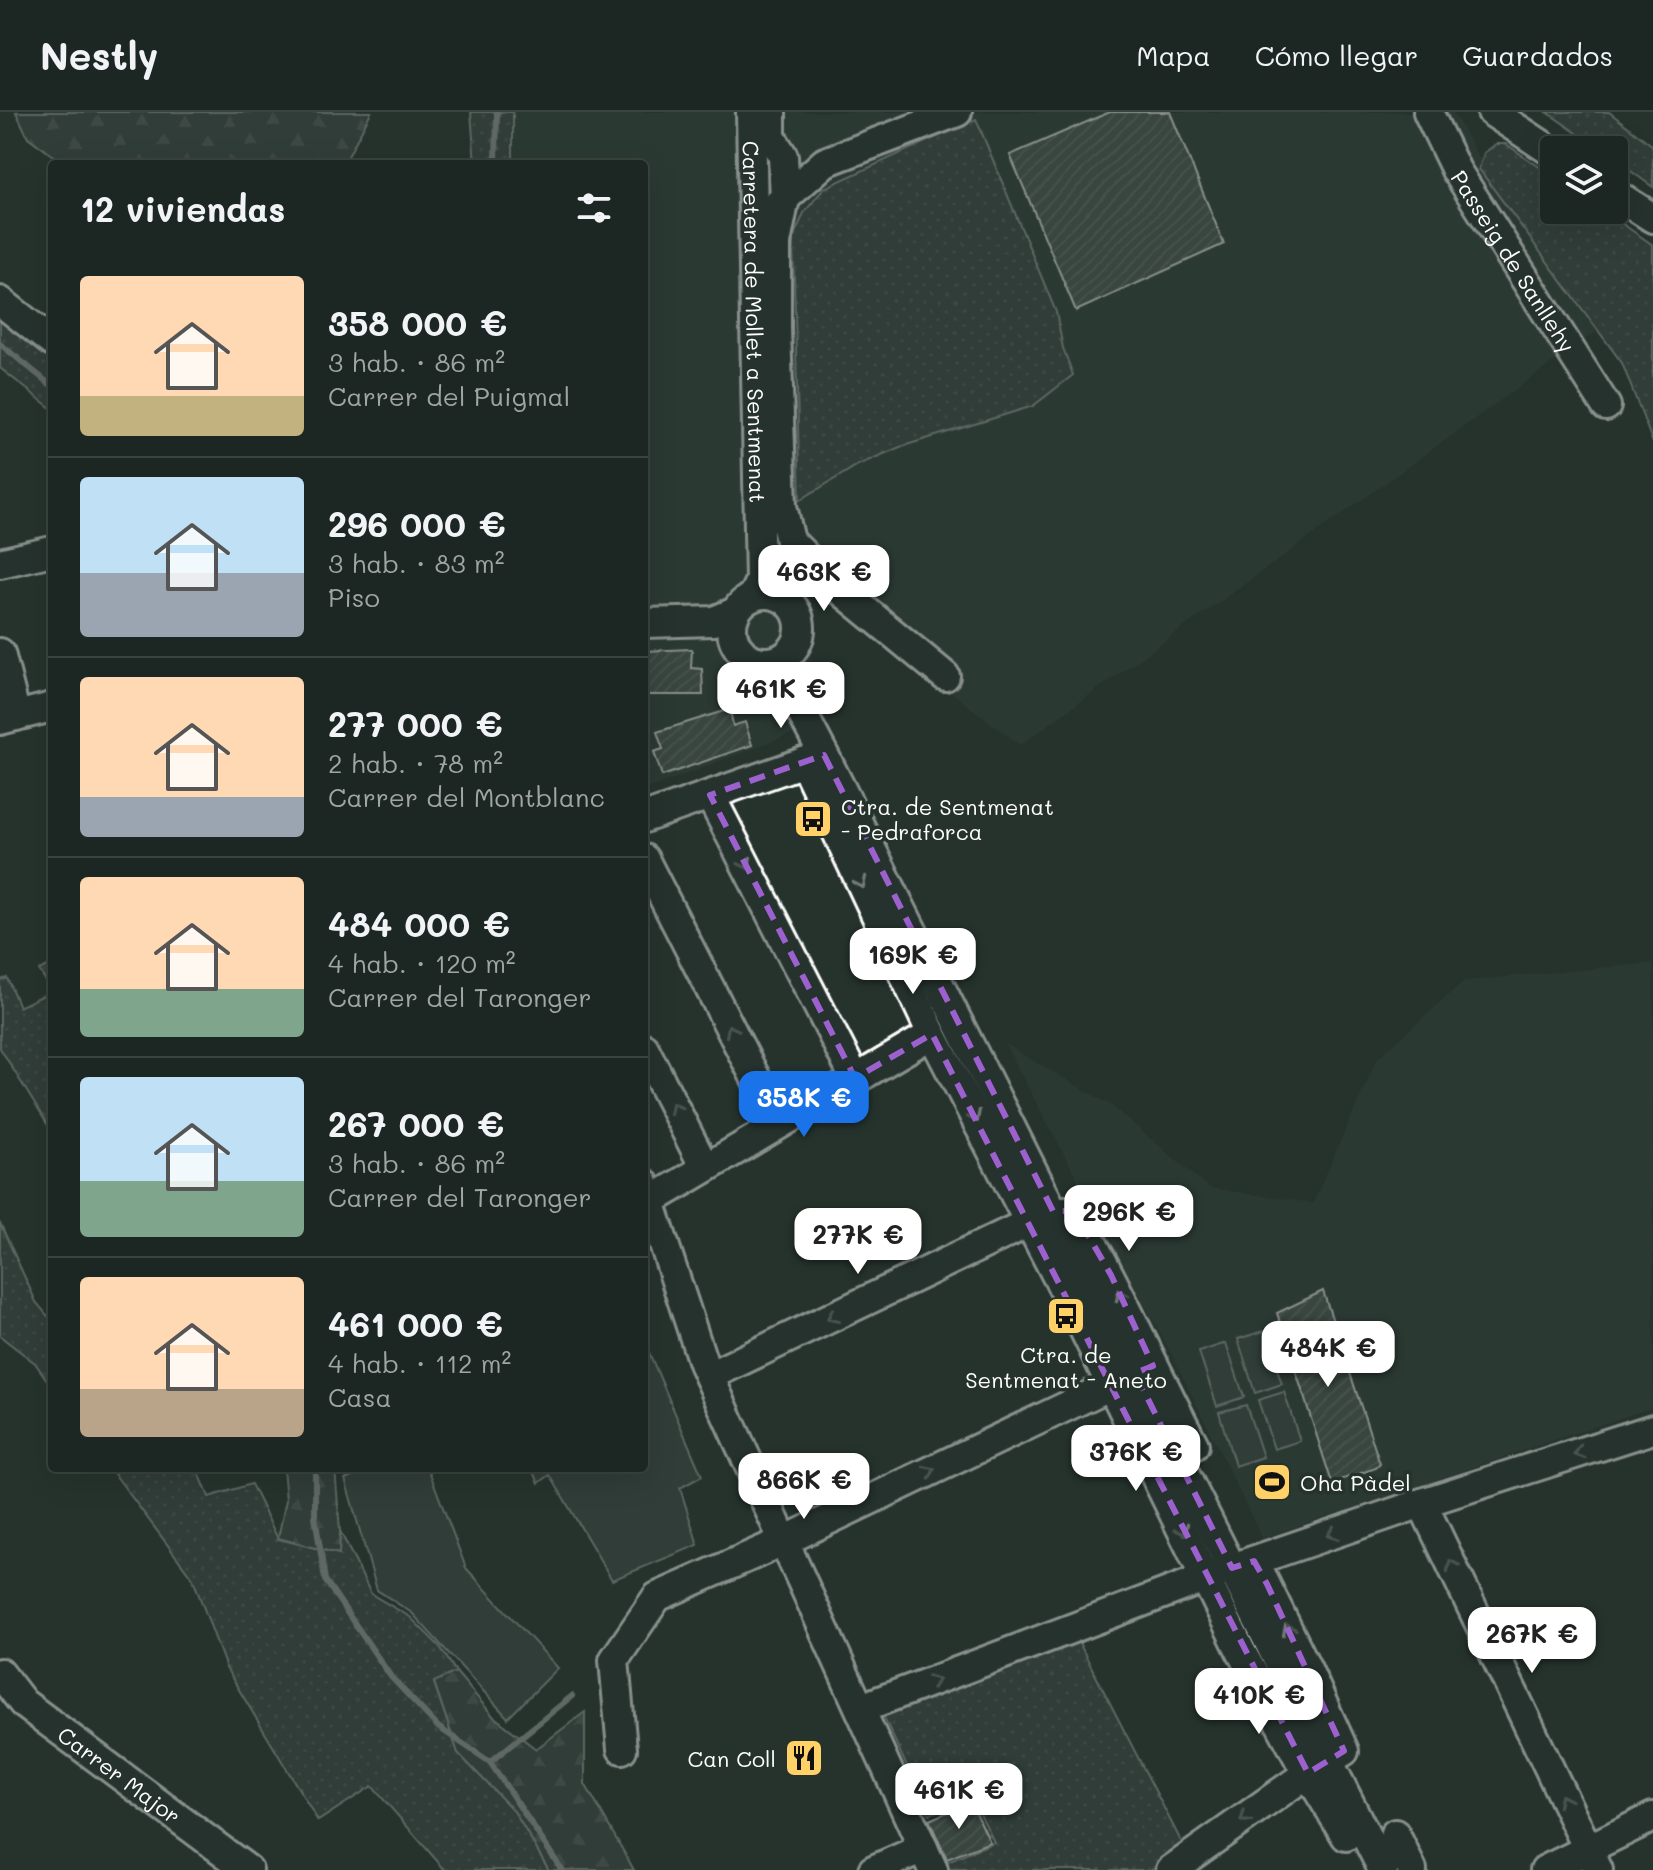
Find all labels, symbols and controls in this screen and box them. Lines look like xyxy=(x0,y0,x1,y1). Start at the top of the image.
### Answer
text: Nestly xyxy=(40,30,158,80)
text: Mapa xyxy=(1136,37,1211,73)
text: Cómo llegar xyxy=(1255,37,1418,73)
text: Guardados xyxy=(1462,37,1613,73)
map controls xyxy=(1540,136,1628,224)
button: layers xyxy=(1540,136,1628,224)
street label: Carretera de Mollet a Sentmenat xyxy=(737,141,773,503)
street label: Passeig de Sanllehy xyxy=(1445,164,1582,357)
text: 12 viviendas xyxy=(80,186,285,231)
icon: filters xyxy=(572,186,616,230)
text: 358 000 € xyxy=(328,300,507,345)
icon: home xyxy=(144,308,240,404)
text: 3 hab. · 86 m² xyxy=(328,345,505,379)
text: Carrer del Puigmal xyxy=(328,379,570,413)
text: 296 000 € xyxy=(328,501,506,546)
icon: home xyxy=(144,509,240,605)
pin: 463K € xyxy=(759,545,889,613)
text: 3 hab. · 83 m² xyxy=(328,546,505,580)
text: 463K € xyxy=(776,554,872,588)
text: Piso xyxy=(328,580,380,614)
pin: 461K € xyxy=(716,662,846,730)
text: 461K € xyxy=(735,671,827,705)
text: 277 000 € xyxy=(328,701,503,746)
icon: home xyxy=(144,709,240,805)
text: 2 hab. · 78 m² xyxy=(328,746,503,780)
text: Carrer del Montblanc xyxy=(328,780,605,814)
place label: Ctra. de Sentmenat - Pedraforca xyxy=(841,792,1054,846)
bus stop icon: Ctra. de Sentmenat - Pedraforca xyxy=(792,798,834,840)
one-way arrow xyxy=(736,856,752,871)
one-way arrow xyxy=(851,875,867,890)
text: 484 000 € xyxy=(328,901,510,946)
icon: home xyxy=(144,909,240,1005)
pin: 169K € xyxy=(848,928,978,996)
text: 169K € xyxy=(868,937,958,971)
text: 4 hab. · 120 m² xyxy=(328,946,516,980)
text: Carrer del Taronger xyxy=(328,980,592,1014)
one-way arrow xyxy=(725,1023,740,1038)
pin: 358K € xyxy=(739,1071,869,1139)
text: 358K € xyxy=(757,1080,851,1114)
text: 267 000 € xyxy=(328,1101,504,1146)
one-way arrow xyxy=(669,1102,684,1117)
one-way arrow xyxy=(966,1108,981,1123)
icon: home xyxy=(144,1109,240,1205)
text: 3 hab. · 86 m² xyxy=(328,1146,505,1180)
text: Carrer del Taronger xyxy=(328,1180,592,1214)
pin: 296K € xyxy=(1064,1185,1194,1253)
text: 296K € xyxy=(1082,1194,1176,1228)
pin: 277K € xyxy=(793,1208,923,1276)
text: 277K € xyxy=(812,1217,904,1251)
one-way arrow xyxy=(1114,1289,1130,1303)
bus stop icon: Ctra. de Sentmenat - Aneto xyxy=(1045,1295,1087,1337)
text: 461 000 € xyxy=(328,1301,503,1346)
one-way arrow xyxy=(826,1307,841,1323)
icon: home xyxy=(144,1309,240,1405)
pin: 484K € xyxy=(1263,1321,1393,1389)
text: 484K € xyxy=(1280,1330,1376,1364)
place label: Ctra. de Sentmenat - Aneto xyxy=(965,1340,1167,1394)
text: 4 hab. · 112 m² xyxy=(328,1346,511,1380)
text: Casa xyxy=(328,1380,392,1414)
pin: 376K € xyxy=(1071,1425,1201,1493)
text: 376K € xyxy=(1089,1434,1183,1468)
one-way arrow xyxy=(1572,1443,1586,1459)
pin: 866K € xyxy=(739,1453,869,1521)
sports icon: Oha Pàdel xyxy=(1251,1461,1293,1503)
text: 866K € xyxy=(756,1462,852,1496)
one-way arrow xyxy=(922,1465,937,1481)
place label: Oha Pàdel xyxy=(1300,1468,1411,1497)
one-way arrow xyxy=(1173,1522,1189,1536)
one-way arrow xyxy=(1325,1524,1339,1540)
one-way arrow xyxy=(1446,1559,1462,1574)
pin: 267K € xyxy=(1467,1607,1597,1675)
text: 267K € xyxy=(1486,1616,1578,1650)
one-way arrow xyxy=(1282,1622,1298,1637)
pin: 410K € xyxy=(1194,1668,1324,1736)
one-way arrow xyxy=(926,1674,940,1691)
text: 410K € xyxy=(1213,1677,1305,1711)
street label: Carrer Major xyxy=(52,1719,187,1830)
restaurant icon: Can Coll xyxy=(783,1737,825,1779)
place label: Can Coll xyxy=(688,1744,776,1773)
pin: 461K € xyxy=(894,1763,1024,1831)
text: 461K € xyxy=(913,1772,1005,1806)
one-way arrow xyxy=(1557,1794,1573,1809)
one-way arrow xyxy=(1239,1808,1253,1823)

